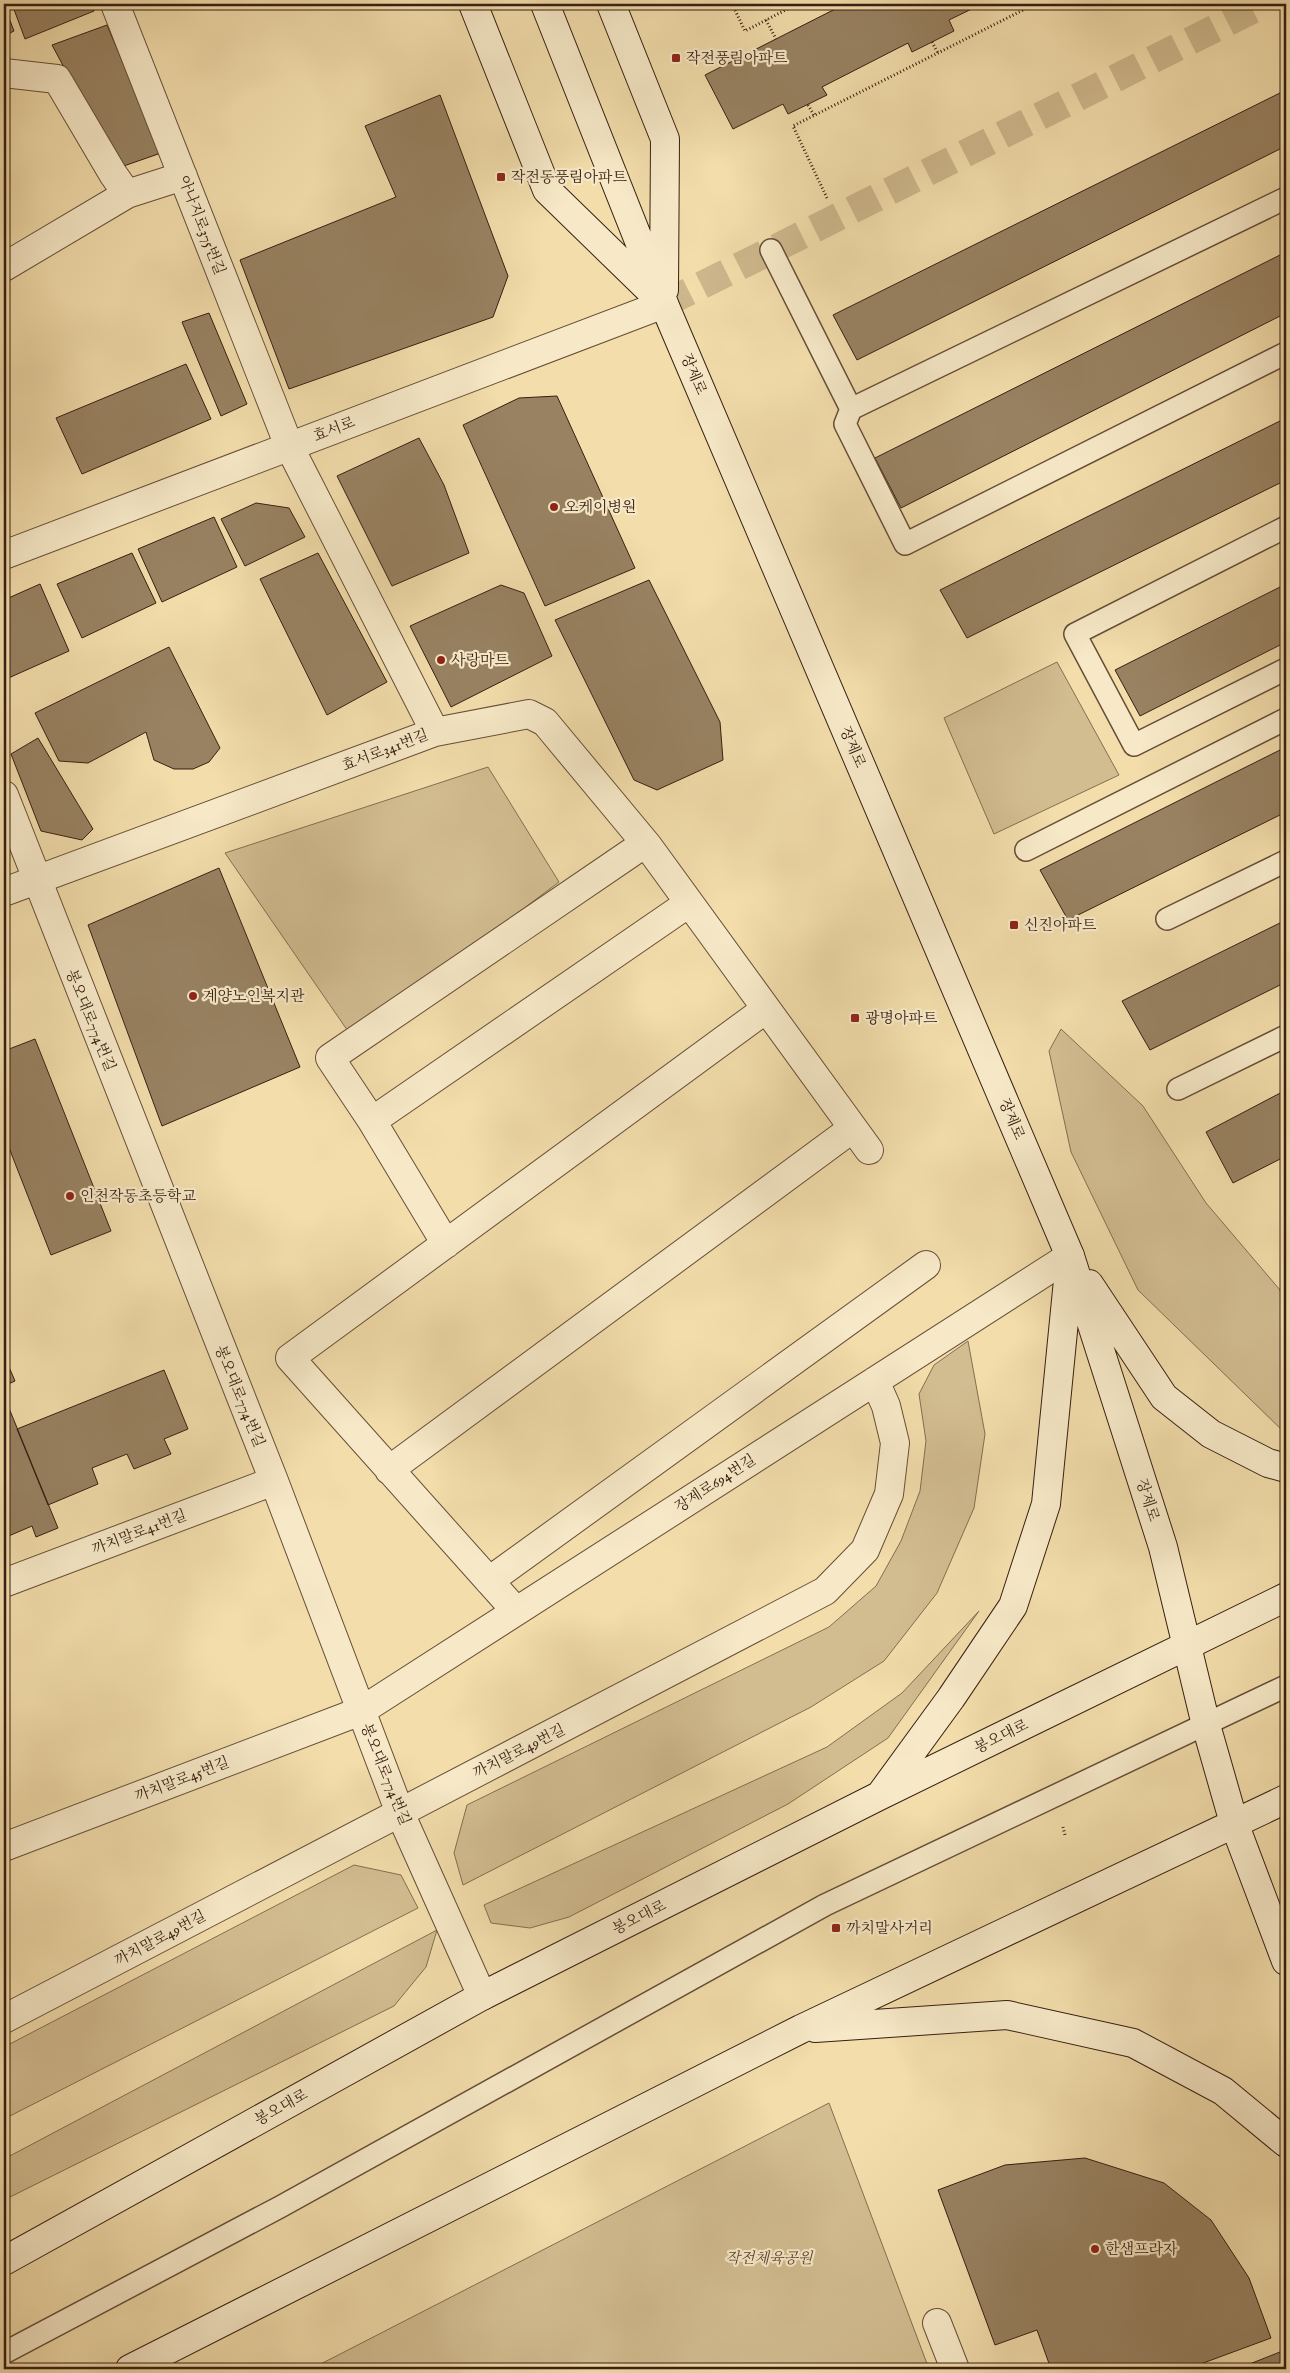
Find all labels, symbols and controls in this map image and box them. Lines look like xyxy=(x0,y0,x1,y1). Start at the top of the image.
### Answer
place label: 작전풍림아파트 xyxy=(686,49,788,68)
marker: 작전풍림아파트 xyxy=(670,52,682,64)
place label: 작전동풍림아파트 xyxy=(511,168,627,187)
marker: 작전동풍림아파트 xyxy=(495,171,507,183)
street label: 아나지로375번길 xyxy=(174,173,229,278)
street label: 장제로 xyxy=(676,350,711,398)
street label: 효서로 xyxy=(310,413,358,446)
place label: 오케이병원 xyxy=(564,498,636,517)
marker: 오케이병원 xyxy=(548,501,560,513)
place label: 사랑마트 xyxy=(451,651,509,670)
marker: 사랑마트 xyxy=(435,654,447,666)
street label: 장제로 xyxy=(835,723,870,771)
street label: 효서로341번길 xyxy=(339,725,431,776)
place label: 신진아파트 xyxy=(1024,916,1097,935)
marker: 신진아파트 xyxy=(1008,919,1020,931)
street label: 봉오대로774번길 xyxy=(61,966,120,1074)
place label: 계양노인복지관 xyxy=(203,987,305,1006)
marker: 계양노인복지관 xyxy=(187,990,199,1002)
place label: 광명아파트 xyxy=(865,1009,938,1028)
marker: 광명아파트 xyxy=(849,1012,861,1024)
street label: 장제로 xyxy=(994,1095,1029,1143)
place label: 인천작동초등학교 xyxy=(80,1187,196,1206)
marker: 인천작동초등학교 xyxy=(64,1190,76,1202)
street label: 봉오대로774번길 xyxy=(210,1342,269,1450)
street label: 장제로694번길 xyxy=(671,1450,759,1517)
street label: 장제로 xyxy=(1132,1477,1163,1524)
street label: 까치말로41번길 xyxy=(89,1506,189,1559)
street label: 봉오대로 xyxy=(971,1715,1032,1758)
street label: 봉오대로774번길 xyxy=(356,1720,415,1828)
street label: 까치말로49번길 xyxy=(470,1720,568,1783)
street label: 까치말로45번길 xyxy=(132,1753,232,1806)
street label: 봉오대로 xyxy=(609,1896,670,1939)
street label: 까치말로49번길 xyxy=(111,1906,209,1971)
place label: 까치말사거리 xyxy=(846,1919,933,1938)
marker: 까치말사거리 xyxy=(830,1922,842,1934)
street label: 봉오대로 xyxy=(251,2085,312,2130)
place label: 한샘프라자 xyxy=(1105,2240,1178,2259)
marker: 한샘프라자 xyxy=(1089,2243,1101,2255)
park label: 작전체육공원 xyxy=(726,2249,814,2268)

